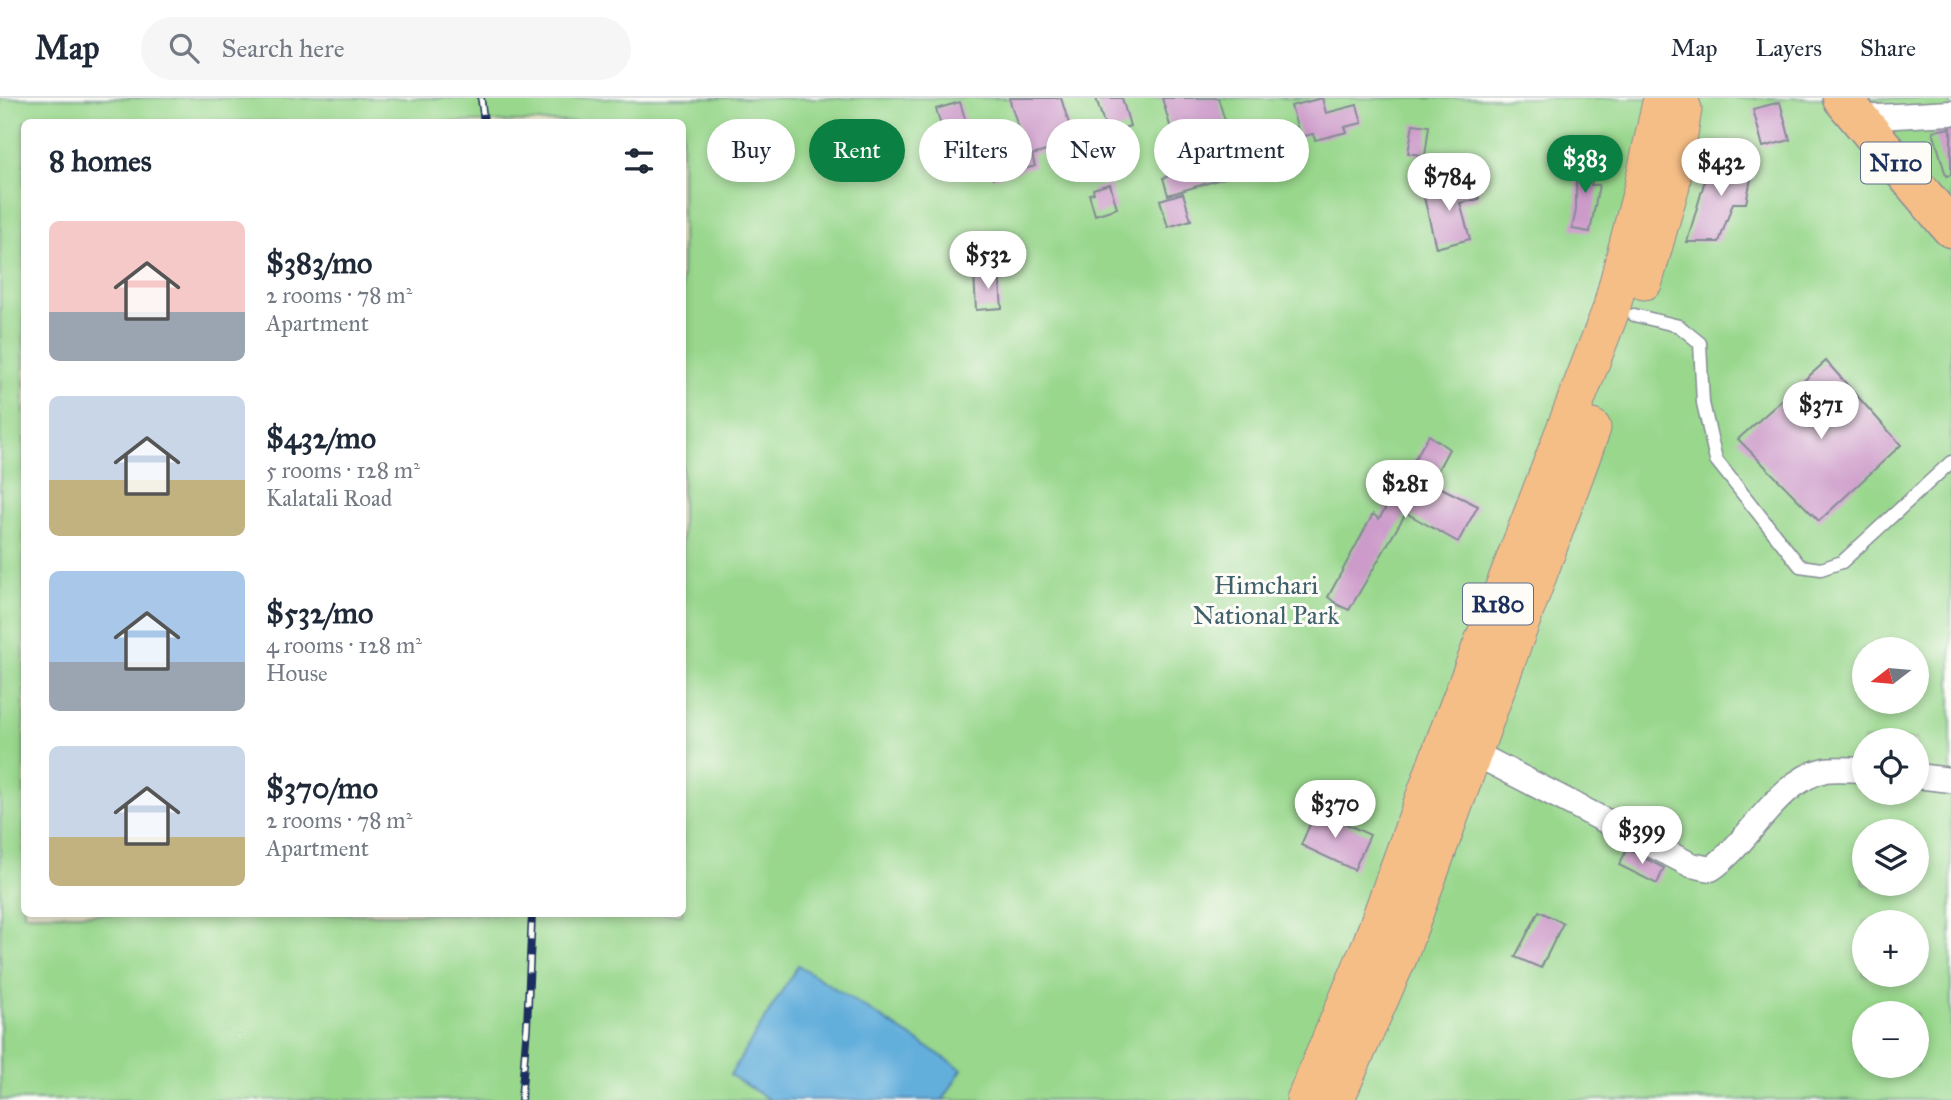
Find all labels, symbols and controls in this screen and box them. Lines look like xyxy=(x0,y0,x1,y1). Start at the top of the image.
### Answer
search box xyxy=(141,17,631,80)
text: Map xyxy=(35,28,99,68)
icon: search xyxy=(165,29,203,67)
text: Search here xyxy=(221,32,345,64)
text: Map xyxy=(1671,33,1718,63)
text: Layers xyxy=(1756,33,1822,63)
text: Share xyxy=(1860,33,1916,63)
chip: Buy xyxy=(707,119,795,182)
chip: Rent xyxy=(809,119,905,182)
chip: Filters xyxy=(919,119,1032,182)
chip: New xyxy=(1046,119,1140,182)
chip: Apartment xyxy=(1154,119,1309,182)
pin: $383 xyxy=(1544,136,1626,195)
pin: $432 xyxy=(1680,139,1762,198)
icon: filters xyxy=(620,142,658,180)
road number: N110 xyxy=(1861,142,1931,184)
text: 8 homes xyxy=(49,143,152,179)
text: $383 xyxy=(1563,144,1607,172)
text: $432 xyxy=(1697,147,1745,175)
pin: $784 xyxy=(1408,153,1490,213)
text: $784 xyxy=(1423,162,1475,190)
pin: $532 xyxy=(947,232,1029,291)
text: $532 xyxy=(965,240,1011,268)
text: $383/mo xyxy=(266,245,372,281)
icon: home xyxy=(105,249,189,333)
text: 2 rooms · 78 m² xyxy=(266,281,412,309)
text: Apartment xyxy=(266,309,369,337)
pin: $371 xyxy=(1780,382,1862,441)
text: $371 xyxy=(1799,390,1843,418)
text: $432/mo xyxy=(266,420,376,456)
icon: home xyxy=(105,424,189,508)
text: 5 rooms · 128 m² xyxy=(266,456,420,484)
pin: $281 xyxy=(1364,460,1446,520)
text: $281 xyxy=(1382,469,1428,497)
text: Kalatali Road xyxy=(266,484,392,512)
park label: Himchari National Park xyxy=(1193,569,1340,631)
road number: R180 xyxy=(1463,584,1533,624)
text: $532/mo xyxy=(266,595,373,631)
icon: home xyxy=(105,599,189,683)
text: 4 rooms · 128 m² xyxy=(266,631,422,659)
north arrow xyxy=(1852,637,1928,714)
map controls xyxy=(1852,637,1929,1078)
text: House xyxy=(266,659,328,687)
button: locate xyxy=(1852,728,1929,805)
text: $370/mo xyxy=(266,770,378,806)
icon: home xyxy=(105,774,189,858)
pin: $370 xyxy=(1294,780,1376,840)
text: $370 xyxy=(1311,789,1359,817)
text: 2 rooms · 78 m² xyxy=(266,806,412,834)
pin: $399 xyxy=(1601,806,1683,866)
text: $399 xyxy=(1618,815,1666,843)
button: layers xyxy=(1852,819,1929,896)
text: Apartment xyxy=(266,834,369,862)
button: + xyxy=(1852,910,1929,987)
button: − xyxy=(1852,1001,1929,1078)

